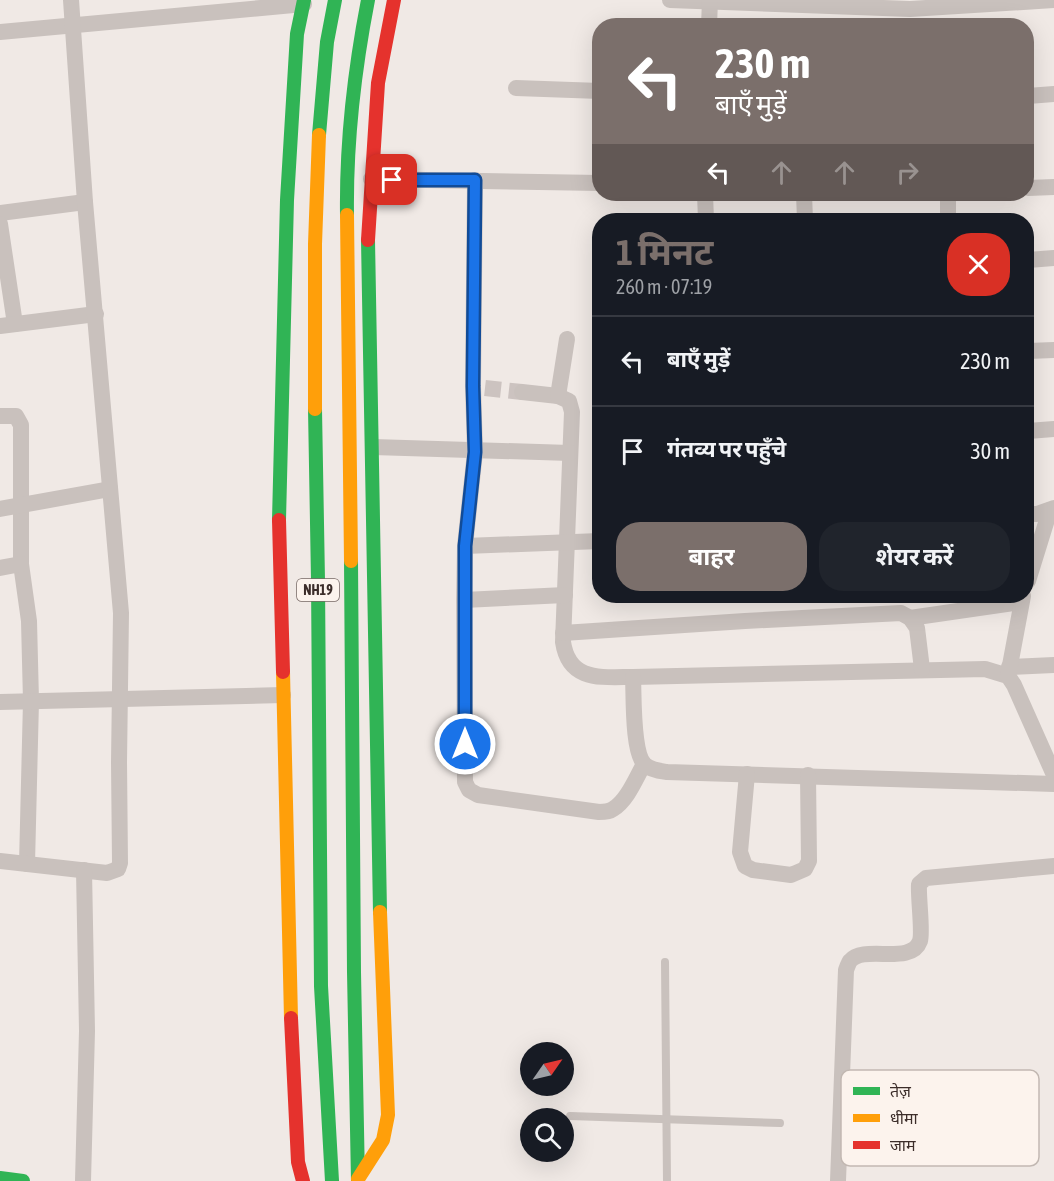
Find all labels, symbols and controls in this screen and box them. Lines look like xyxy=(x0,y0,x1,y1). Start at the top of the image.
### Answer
text: 230 m xyxy=(715,39,810,87)
icon: left xyxy=(616,42,694,120)
text: बाएँ मुड़ें xyxy=(715,89,787,120)
pin xyxy=(366,154,417,205)
icon: left xyxy=(702,156,735,189)
icon: ahead xyxy=(765,156,798,189)
icon: ahead xyxy=(828,156,861,189)
icon: right xyxy=(891,156,924,189)
icon: arrive xyxy=(375,163,408,196)
text: 1 मिनट xyxy=(616,231,713,273)
button: close xyxy=(947,233,1010,296)
text: 260 m · 07:19 xyxy=(616,275,712,298)
icon: left xyxy=(616,345,649,378)
text: बाएँ मुड़ें xyxy=(667,346,730,372)
text: 230 m xyxy=(960,348,1010,374)
icon: arrive xyxy=(616,435,649,468)
text: गंतव्य पर पहुँचे xyxy=(667,436,786,462)
text: 30 m xyxy=(970,438,1010,464)
button: बाहर xyxy=(616,522,807,591)
button: शेयर करें xyxy=(819,522,1010,591)
road number: NH19 xyxy=(297,579,339,601)
position arrow xyxy=(433,712,497,776)
north arrow xyxy=(520,1042,574,1096)
map controls xyxy=(520,1042,574,1162)
legend xyxy=(841,1070,1039,1166)
text: तेज़ xyxy=(890,1082,912,1100)
button: search xyxy=(520,1108,574,1162)
text: धीमा xyxy=(890,1109,919,1127)
text: जाम xyxy=(890,1136,916,1154)

